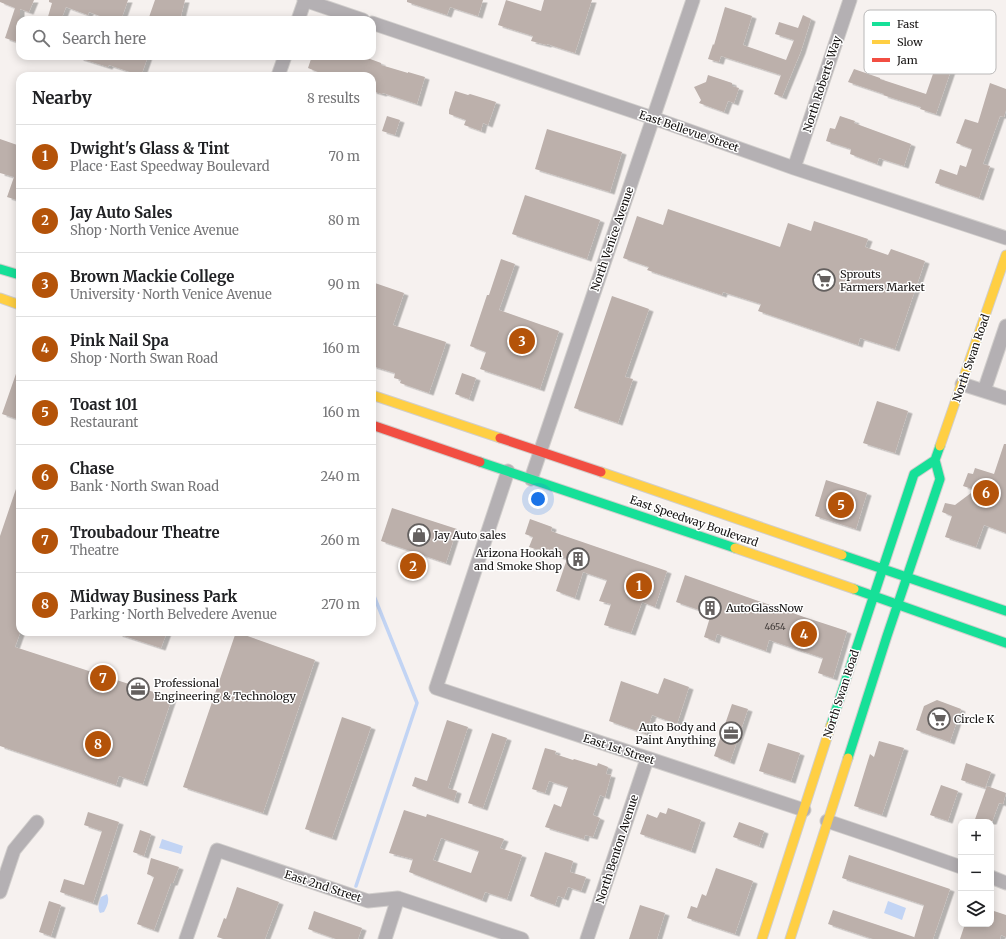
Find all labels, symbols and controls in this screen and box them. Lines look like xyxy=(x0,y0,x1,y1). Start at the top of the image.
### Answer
legend xyxy=(864,10,996,74)
search box xyxy=(16,16,376,60)
text: Fast xyxy=(897,17,920,31)
icon: search xyxy=(30,27,52,49)
text: Search here xyxy=(62,29,146,48)
street label: North Roberts Way xyxy=(800,34,844,134)
text: Slow xyxy=(897,35,923,49)
text: Jam xyxy=(896,53,918,67)
text: Nearby xyxy=(32,87,92,109)
text: 8 results xyxy=(307,90,360,107)
street label: East Bellevue Street xyxy=(637,107,741,155)
text: Dwight's Glass & Tint xyxy=(70,139,230,158)
text: 1 xyxy=(42,148,48,165)
text: 70 m xyxy=(329,148,360,165)
text: Place · East Speedway Boulevard xyxy=(70,158,270,175)
street label: North Venice Avenue xyxy=(588,185,637,293)
text: Jay Auto Sales xyxy=(70,203,173,222)
text: 2 xyxy=(41,212,49,229)
text: 80 m xyxy=(328,212,360,229)
text: Shop · North Venice Avenue xyxy=(70,222,239,239)
text: Brown Mackie College xyxy=(70,267,234,286)
supermarket icon: Sprouts Farmers Market xyxy=(811,267,837,293)
place label: Sprouts Farmers Market xyxy=(840,267,925,294)
text: 3 xyxy=(41,276,49,293)
text: 90 m xyxy=(328,276,360,293)
text: University · North Venice Avenue xyxy=(70,286,272,303)
street label: North Swan Road xyxy=(949,312,993,404)
pin: 3 xyxy=(509,326,535,356)
text: Pink Nail Spa xyxy=(70,331,169,350)
text: 4 xyxy=(41,340,49,357)
text: 160 m xyxy=(322,340,360,357)
text: Shop · North Swan Road xyxy=(70,350,218,367)
text: Toast 101 xyxy=(70,395,138,414)
text: 5 xyxy=(41,404,49,421)
text: 160 m xyxy=(322,404,360,421)
text: Restaurant xyxy=(70,414,138,431)
text: Chase xyxy=(70,459,114,478)
text: 6 xyxy=(41,468,49,485)
text: 240 m xyxy=(320,468,360,485)
text: Bank · North Swan Road xyxy=(70,478,219,495)
pin: 6 xyxy=(973,478,999,508)
your location xyxy=(528,489,548,509)
pin: 5 xyxy=(828,490,854,520)
street label: East Speedway Boulevard xyxy=(628,492,760,550)
shop icon: Jay Auto sales xyxy=(406,522,432,548)
text: Troubadour Theatre xyxy=(70,523,220,542)
place label: Jay Auto sales xyxy=(433,528,506,542)
text: 7 xyxy=(41,532,49,549)
text: 260 m xyxy=(320,532,360,549)
text: Theatre xyxy=(70,542,119,559)
place label: Arizona Hookah and Smoke Shop xyxy=(474,546,563,573)
building icon: Arizona Hookah and Smoke Shop xyxy=(565,546,591,572)
pin: 2 xyxy=(400,551,426,581)
pin: 1 xyxy=(626,571,652,601)
text: Midway Business Park xyxy=(70,587,237,606)
building icon: AutoGlassNow xyxy=(697,595,723,621)
text: 8 xyxy=(41,596,49,613)
text: 270 m xyxy=(321,596,360,613)
place label: AutoGlassNow xyxy=(725,601,804,615)
text: Parking · North Belvedere Avenue xyxy=(70,606,277,623)
pin: 4 xyxy=(791,619,817,649)
house number: 4654 xyxy=(764,621,786,632)
street label: North Swan Road xyxy=(820,648,862,740)
pin: 7 xyxy=(90,663,116,693)
office icon: Professional Engineering & Technology xyxy=(125,676,151,702)
place label: Professional Engineering & Technology xyxy=(154,676,297,703)
supermarket icon: Circle K xyxy=(926,706,952,732)
place label: Circle K xyxy=(954,712,995,726)
place label: Auto Body and Paint Anything xyxy=(635,720,716,747)
office icon: Auto Body and Paint Anything xyxy=(718,720,744,746)
pin: 8 xyxy=(85,729,111,759)
street label: East 1st Street xyxy=(582,731,657,767)
street label: North Benton Avenue xyxy=(593,793,641,905)
map controls xyxy=(958,819,994,927)
button: + xyxy=(958,819,994,855)
button: − xyxy=(958,855,994,891)
street label: East 2nd Street xyxy=(283,867,364,905)
button: layers xyxy=(958,891,994,927)

